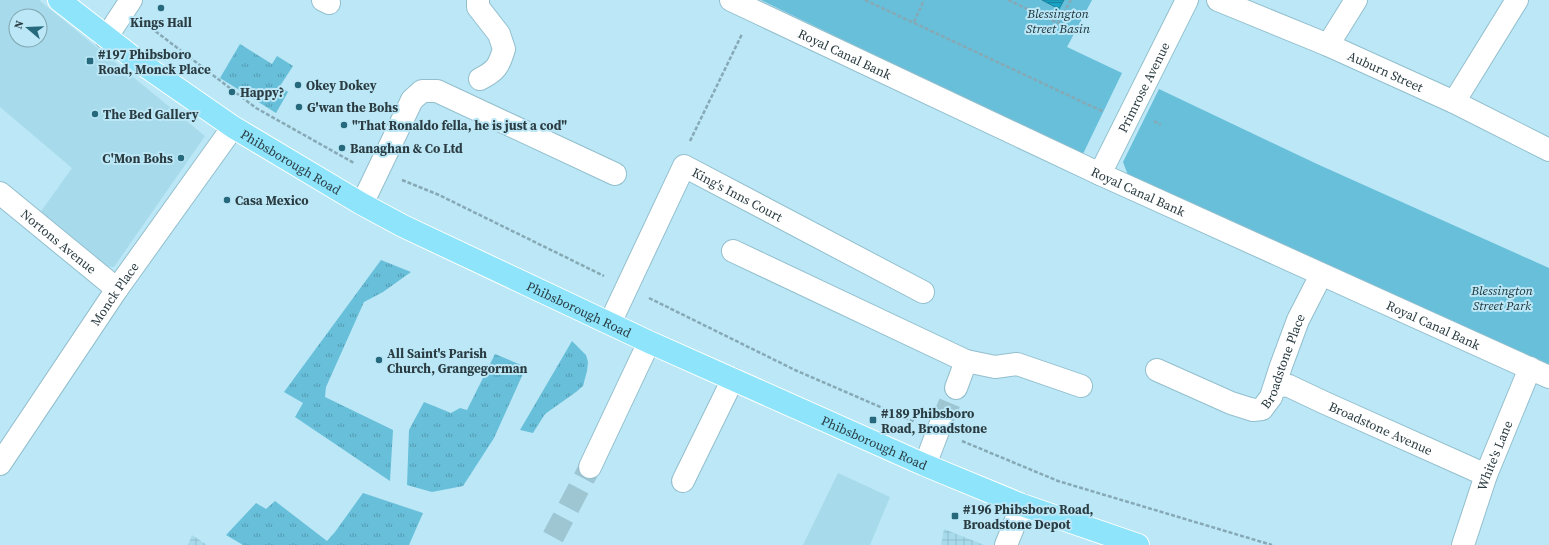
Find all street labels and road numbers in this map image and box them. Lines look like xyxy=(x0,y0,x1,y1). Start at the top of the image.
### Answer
street label: Royal Canal Bank xyxy=(795,25,895,84)
street label: Primrose Avenue xyxy=(1114,39,1174,136)
street label: Auburn Street xyxy=(1345,47,1426,96)
street label: Phibsborough Road xyxy=(237,126,344,199)
street label: Royal Canal Bank xyxy=(1088,163,1189,221)
street label: King's Inns Court xyxy=(689,164,786,226)
street label: Nortons Avenue xyxy=(17,206,100,278)
street label: Monck Place xyxy=(87,258,143,329)
street label: Phibsborough Road xyxy=(524,278,635,342)
street label: Royal Canal Bank xyxy=(1384,297,1484,354)
street label: Broadstone Place xyxy=(1257,310,1309,412)
street label: Broadstone Avenue xyxy=(1326,398,1436,459)
street label: Phibsborough Road xyxy=(819,412,930,474)
street label: White's Lane xyxy=(1473,418,1517,493)

